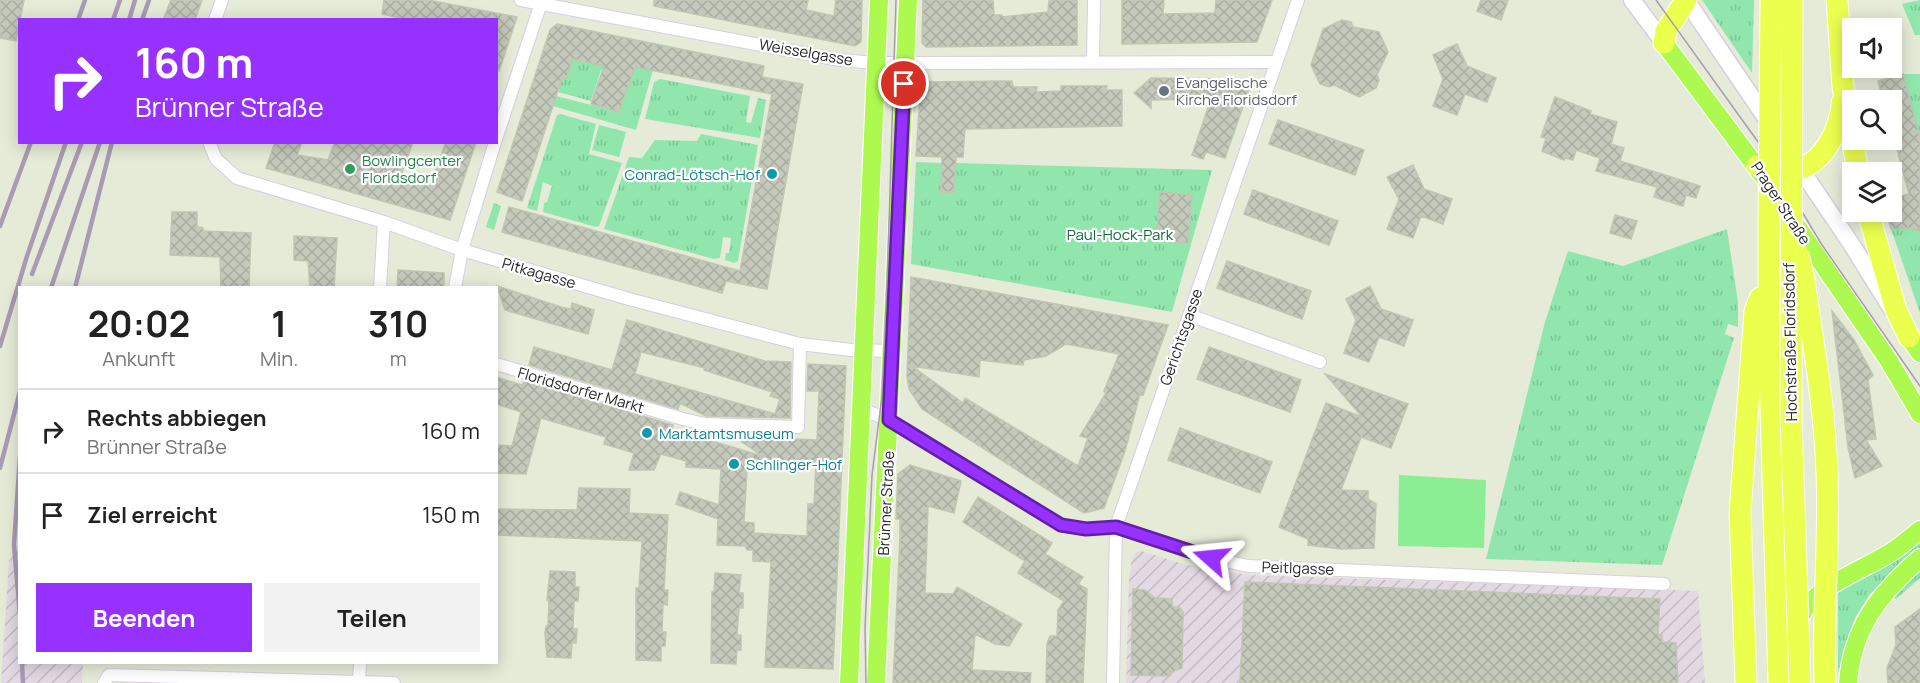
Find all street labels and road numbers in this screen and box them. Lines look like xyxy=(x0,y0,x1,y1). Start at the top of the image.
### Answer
street label: Weisselgasse xyxy=(757,33,855,71)
street label: Prager Straße xyxy=(1746,157,1816,249)
street label: Pitkagasse xyxy=(500,252,579,294)
street label: Hochstraße Floridsdorf xyxy=(1778,262,1802,421)
street label: Gerichtsgasse xyxy=(1155,286,1207,388)
street label: Floridsdorfer Markt xyxy=(515,362,647,418)
street label: Brünner Straße xyxy=(873,450,899,556)
street label: Peitlgasse xyxy=(1261,556,1335,580)

